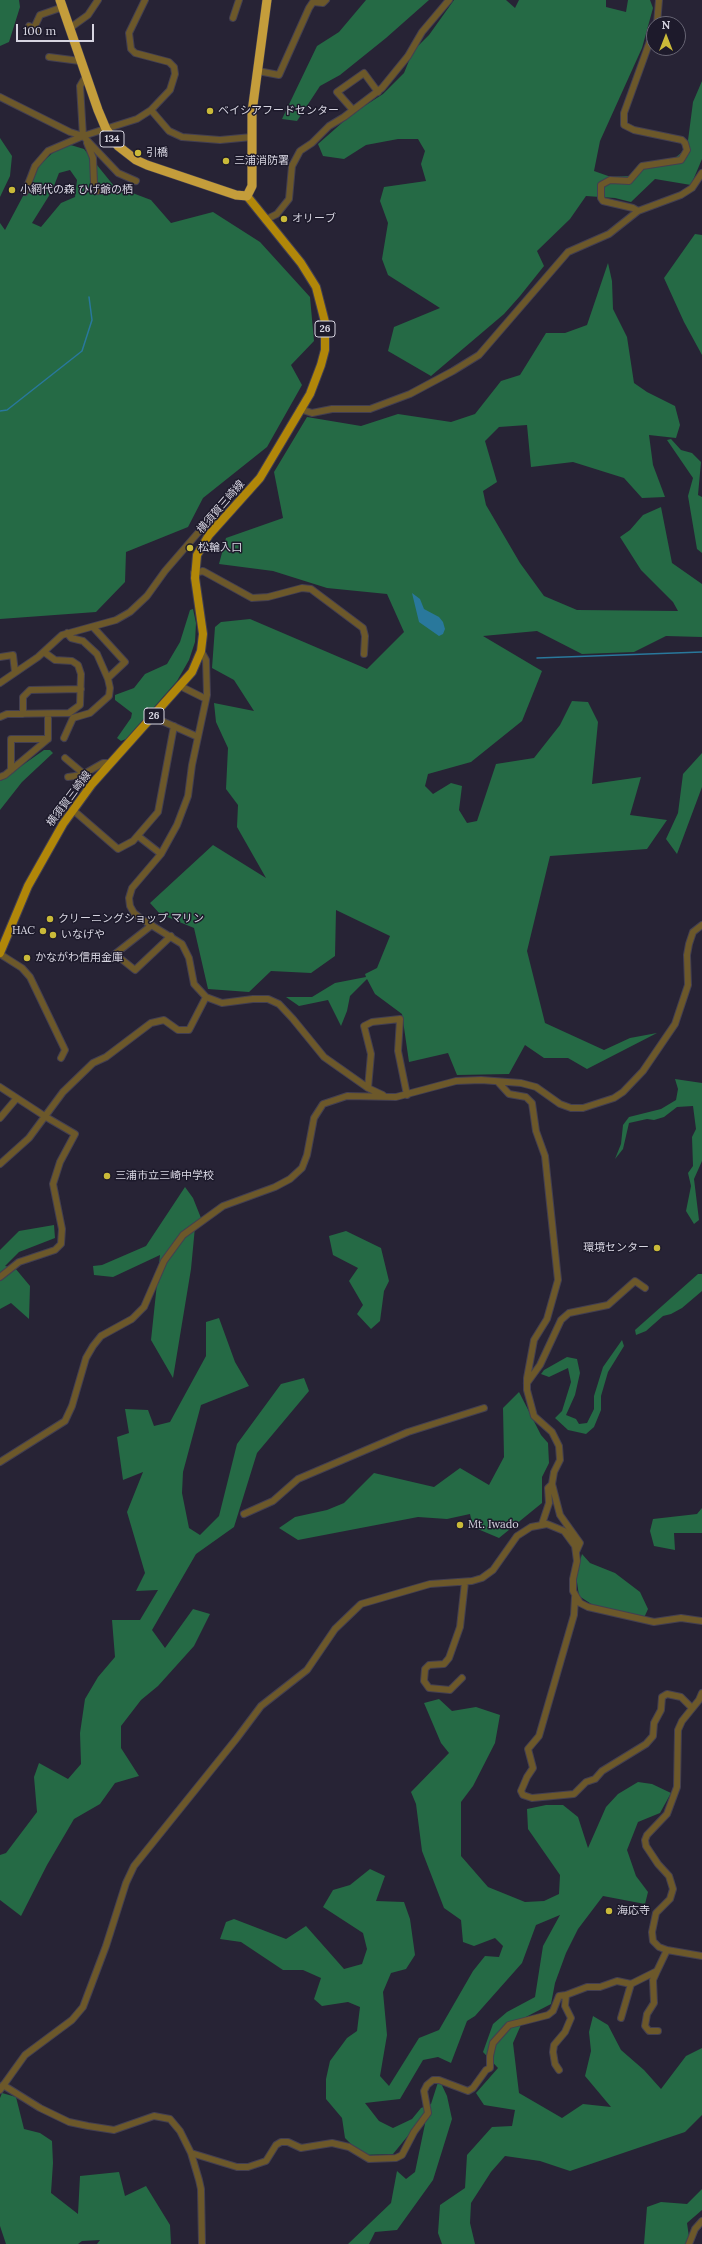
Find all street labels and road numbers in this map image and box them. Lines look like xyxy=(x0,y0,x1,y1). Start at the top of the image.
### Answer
road number: 134 xyxy=(100,131,124,147)
road number: 26 xyxy=(315,321,335,337)
street label: 横須賀三崎線 xyxy=(194,478,248,536)
road number: 26 xyxy=(144,708,164,724)
street label: 横須賀三崎線 xyxy=(44,769,94,829)

